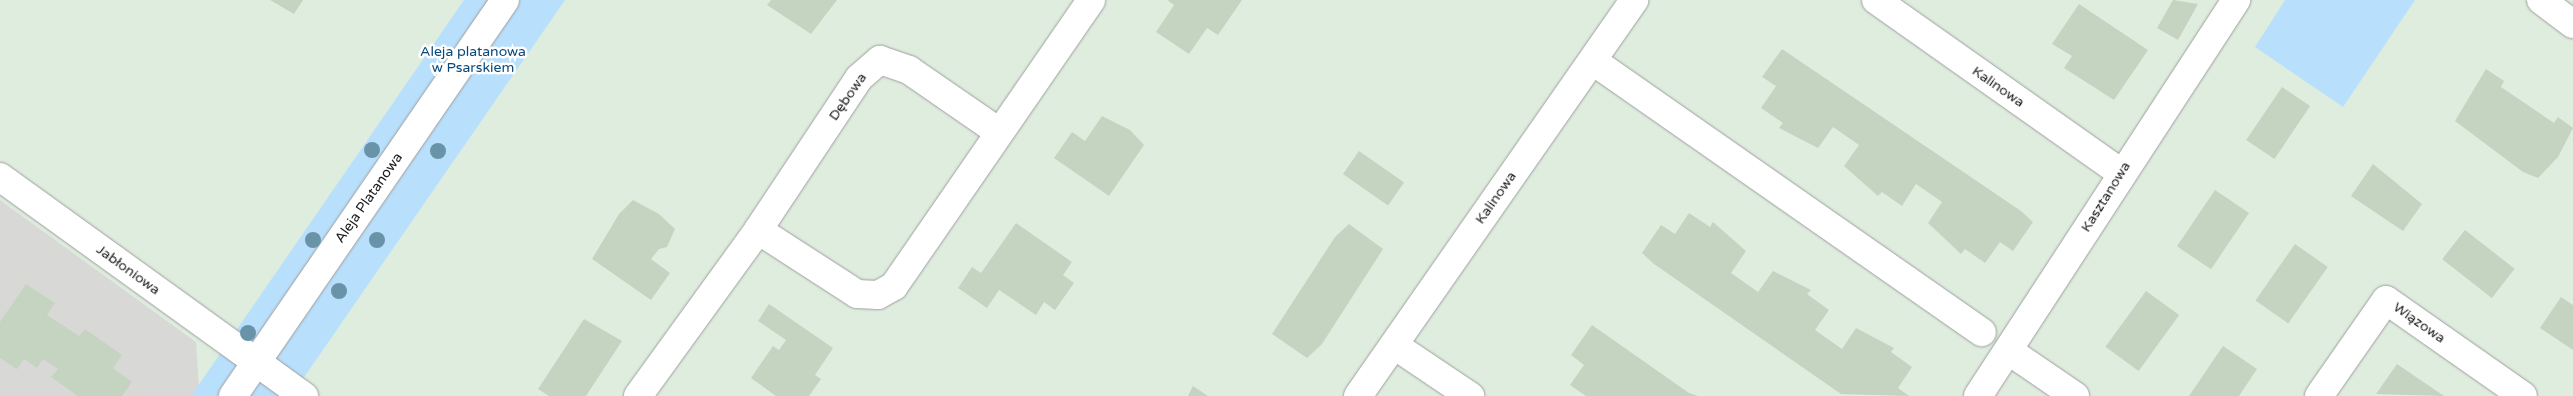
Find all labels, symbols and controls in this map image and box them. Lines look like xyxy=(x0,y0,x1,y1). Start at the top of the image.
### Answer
park label: Aleja platanowa w Psarskiem xyxy=(420,44,526,76)
street label: Kalinowa xyxy=(1969,63,2027,111)
street label: Dębowa xyxy=(826,70,870,124)
street label: Aleja Platanowa xyxy=(332,150,406,246)
street label: Kasztanowa xyxy=(2078,159,2134,235)
street label: Kalinowa xyxy=(1472,169,1520,227)
street label: Jabłoniowa xyxy=(93,241,163,299)
street label: Wiązowa xyxy=(2390,299,2448,347)

